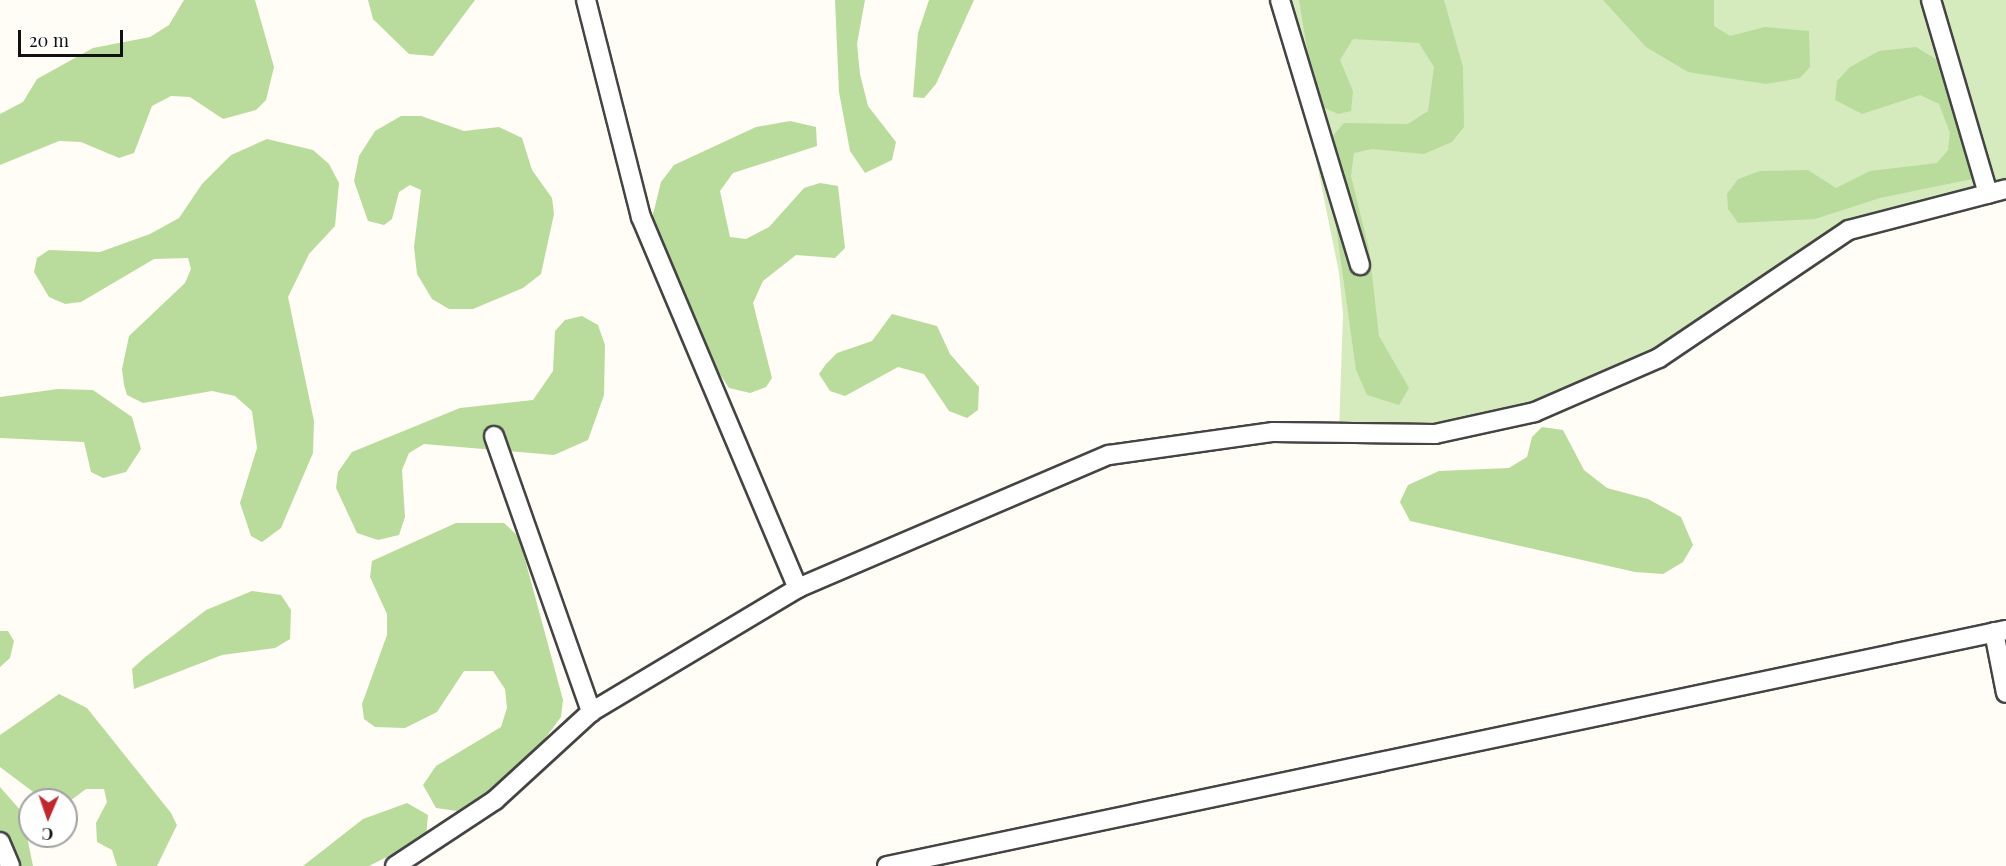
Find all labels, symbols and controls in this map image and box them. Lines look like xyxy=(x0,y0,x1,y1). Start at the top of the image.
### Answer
scale bar xyxy=(21,18,126,56)
text: 20 m xyxy=(29,28,69,52)
north arrow xyxy=(18,788,78,848)
text: С xyxy=(41,824,53,845)

